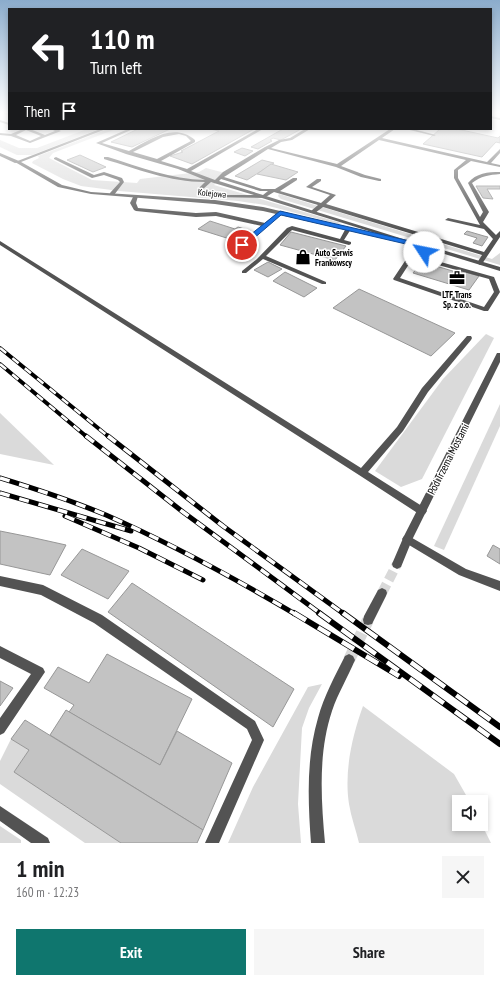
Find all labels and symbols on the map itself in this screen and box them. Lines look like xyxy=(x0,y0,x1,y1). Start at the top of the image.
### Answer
street label: Kolejowa xyxy=(197,186,227,201)
pin xyxy=(225,228,259,262)
position arrow xyxy=(403,231,445,273)
place label: Auto Serwis Frankowscy xyxy=(314,247,353,268)
shop icon: Auto Serwis Frankowscy xyxy=(294,248,312,266)
office icon: LTF Trans Sp. z o.o. xyxy=(448,269,466,287)
place label: LTF Trans Sp. z o.o. xyxy=(442,289,472,310)
street label: Pod Trzema Mostami xyxy=(424,421,472,497)

